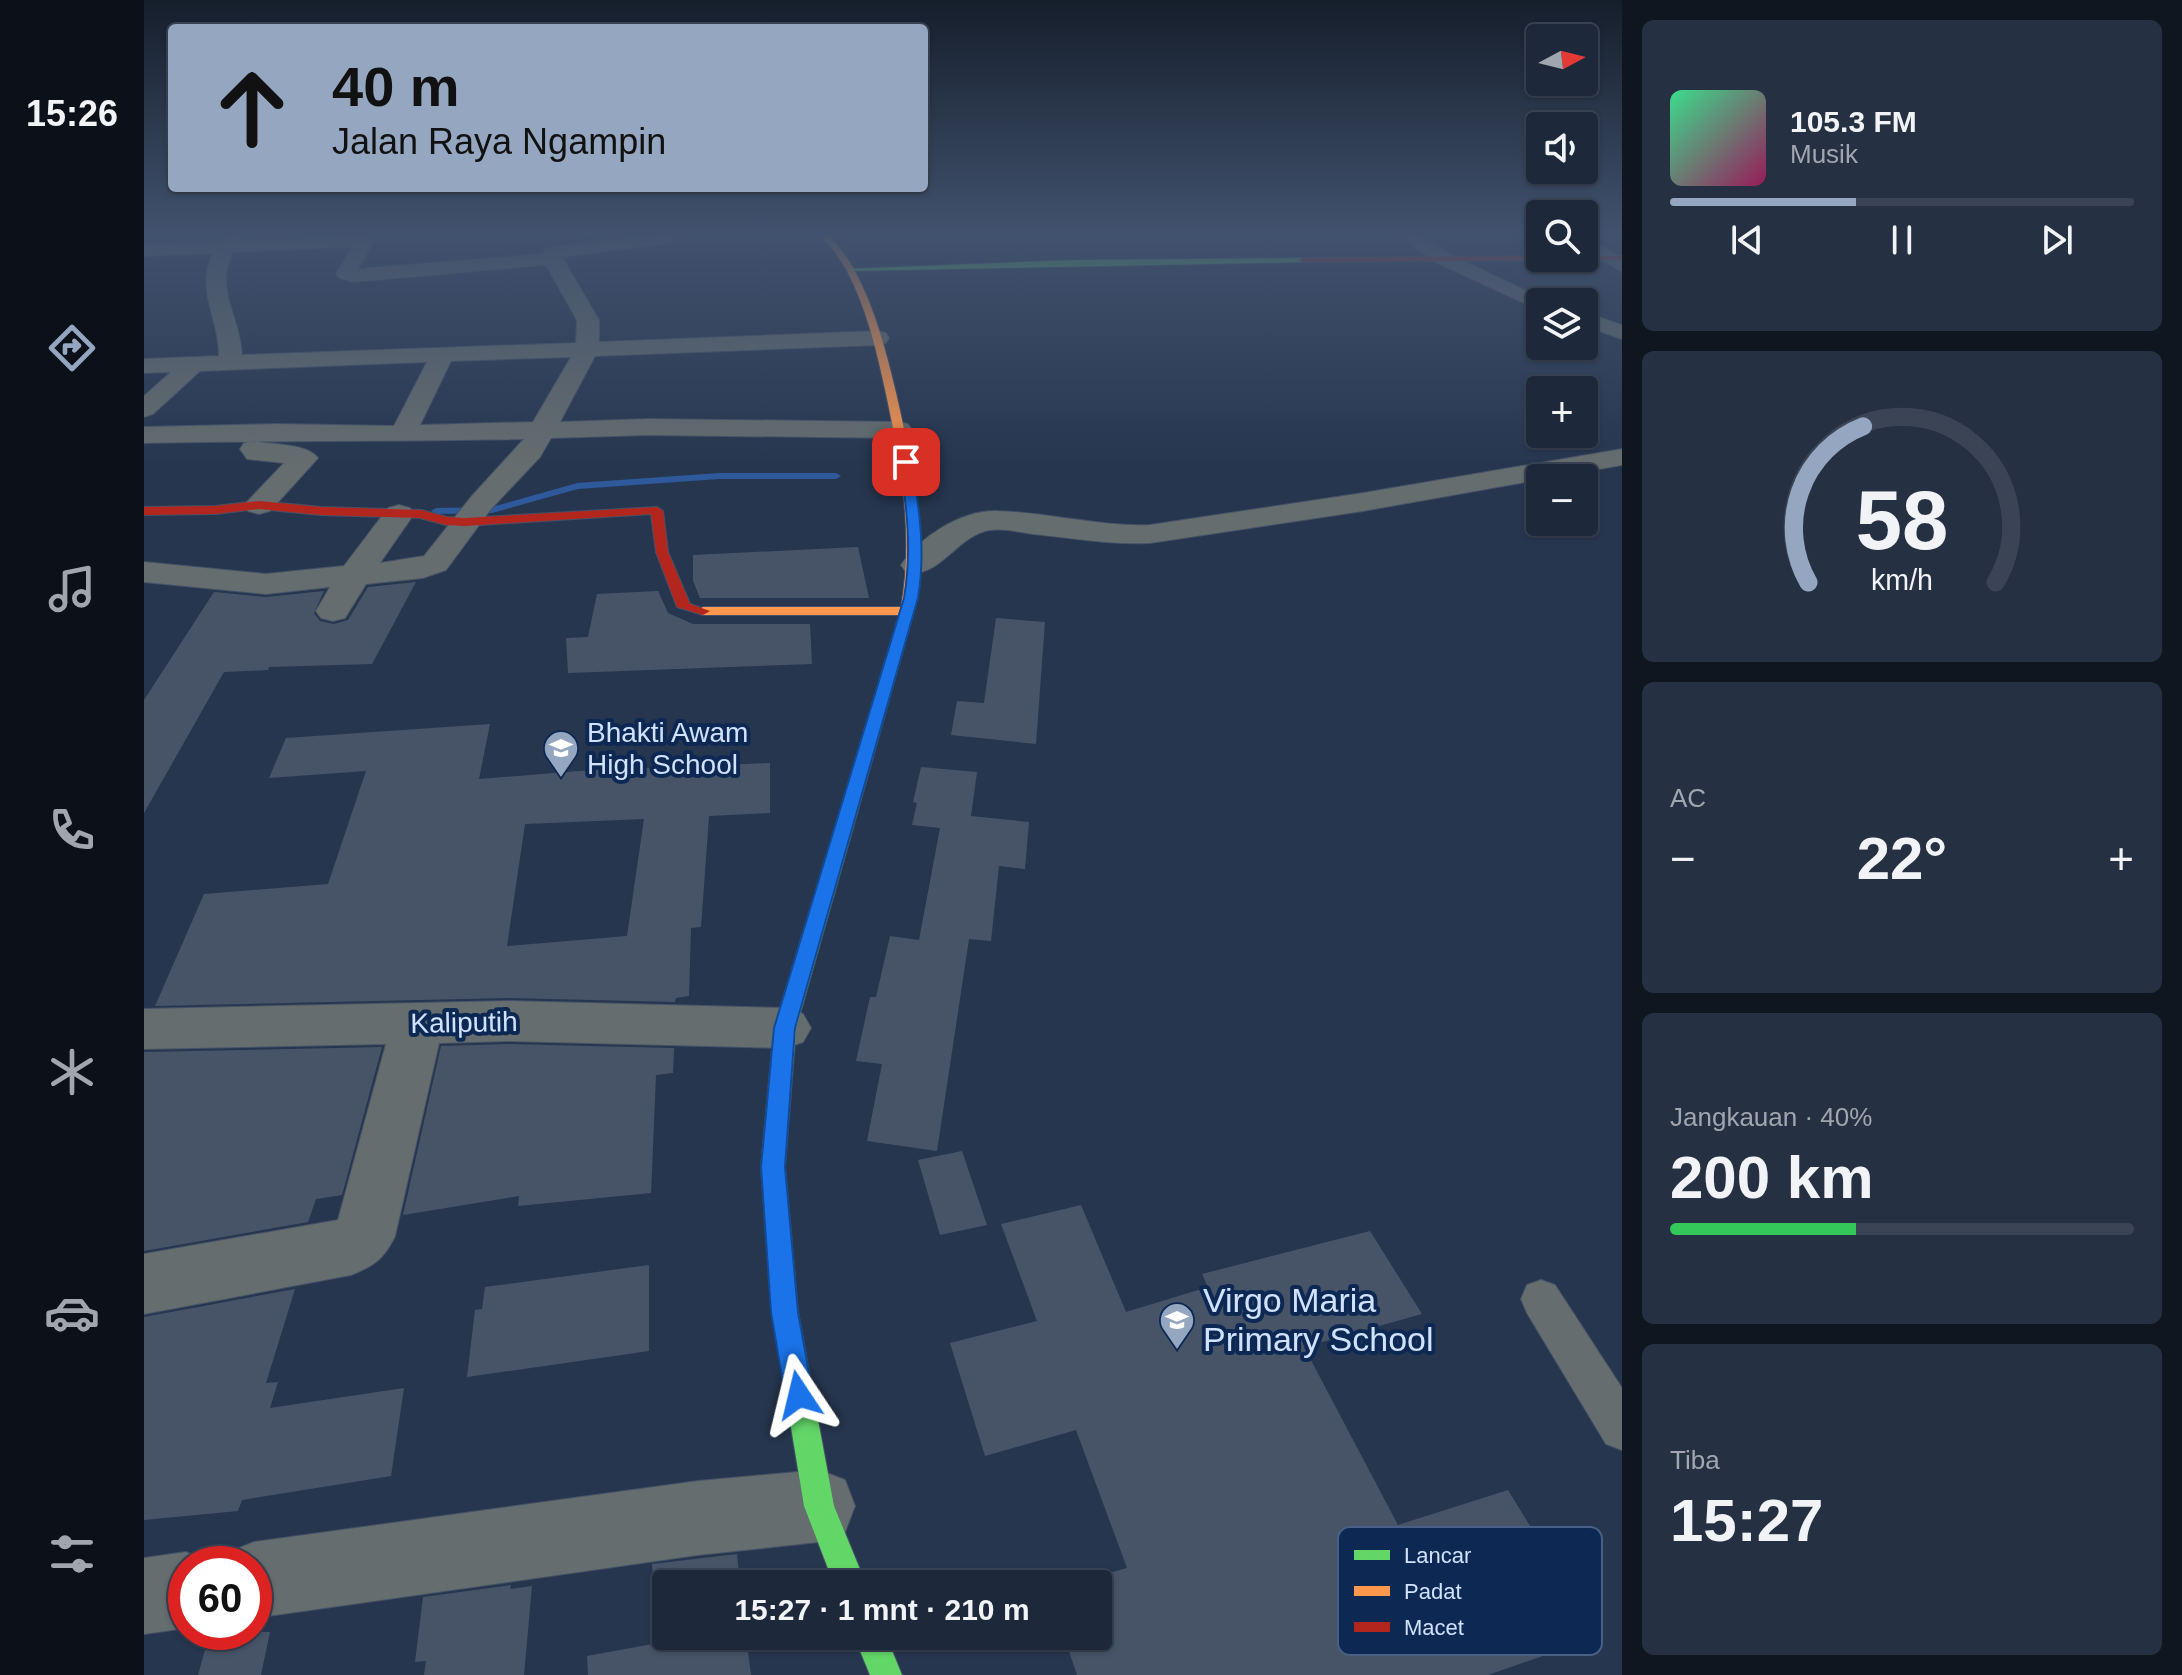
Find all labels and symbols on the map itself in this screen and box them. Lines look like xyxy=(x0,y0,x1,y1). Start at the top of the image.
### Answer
north arrow xyxy=(1526,24,1598,96)
pin xyxy=(872,428,940,496)
place label: Bhakti Awam High School xyxy=(587,717,748,780)
school or university icon: Bhakti Awam High School xyxy=(542,729,580,779)
street label: Kaliputih xyxy=(410,1006,518,1039)
place label: Virgo Maria Primary School xyxy=(1203,1281,1434,1358)
school or university icon: Virgo Maria Primary School xyxy=(1158,1301,1196,1351)
position arrow xyxy=(757,1353,841,1437)
legend xyxy=(1338,1527,1602,1655)
text: Lancar xyxy=(1404,1543,1471,1568)
speed limit sign: 60 xyxy=(168,1546,272,1650)
text: Padat xyxy=(1404,1579,1462,1604)
text: Macet xyxy=(1404,1615,1464,1640)

